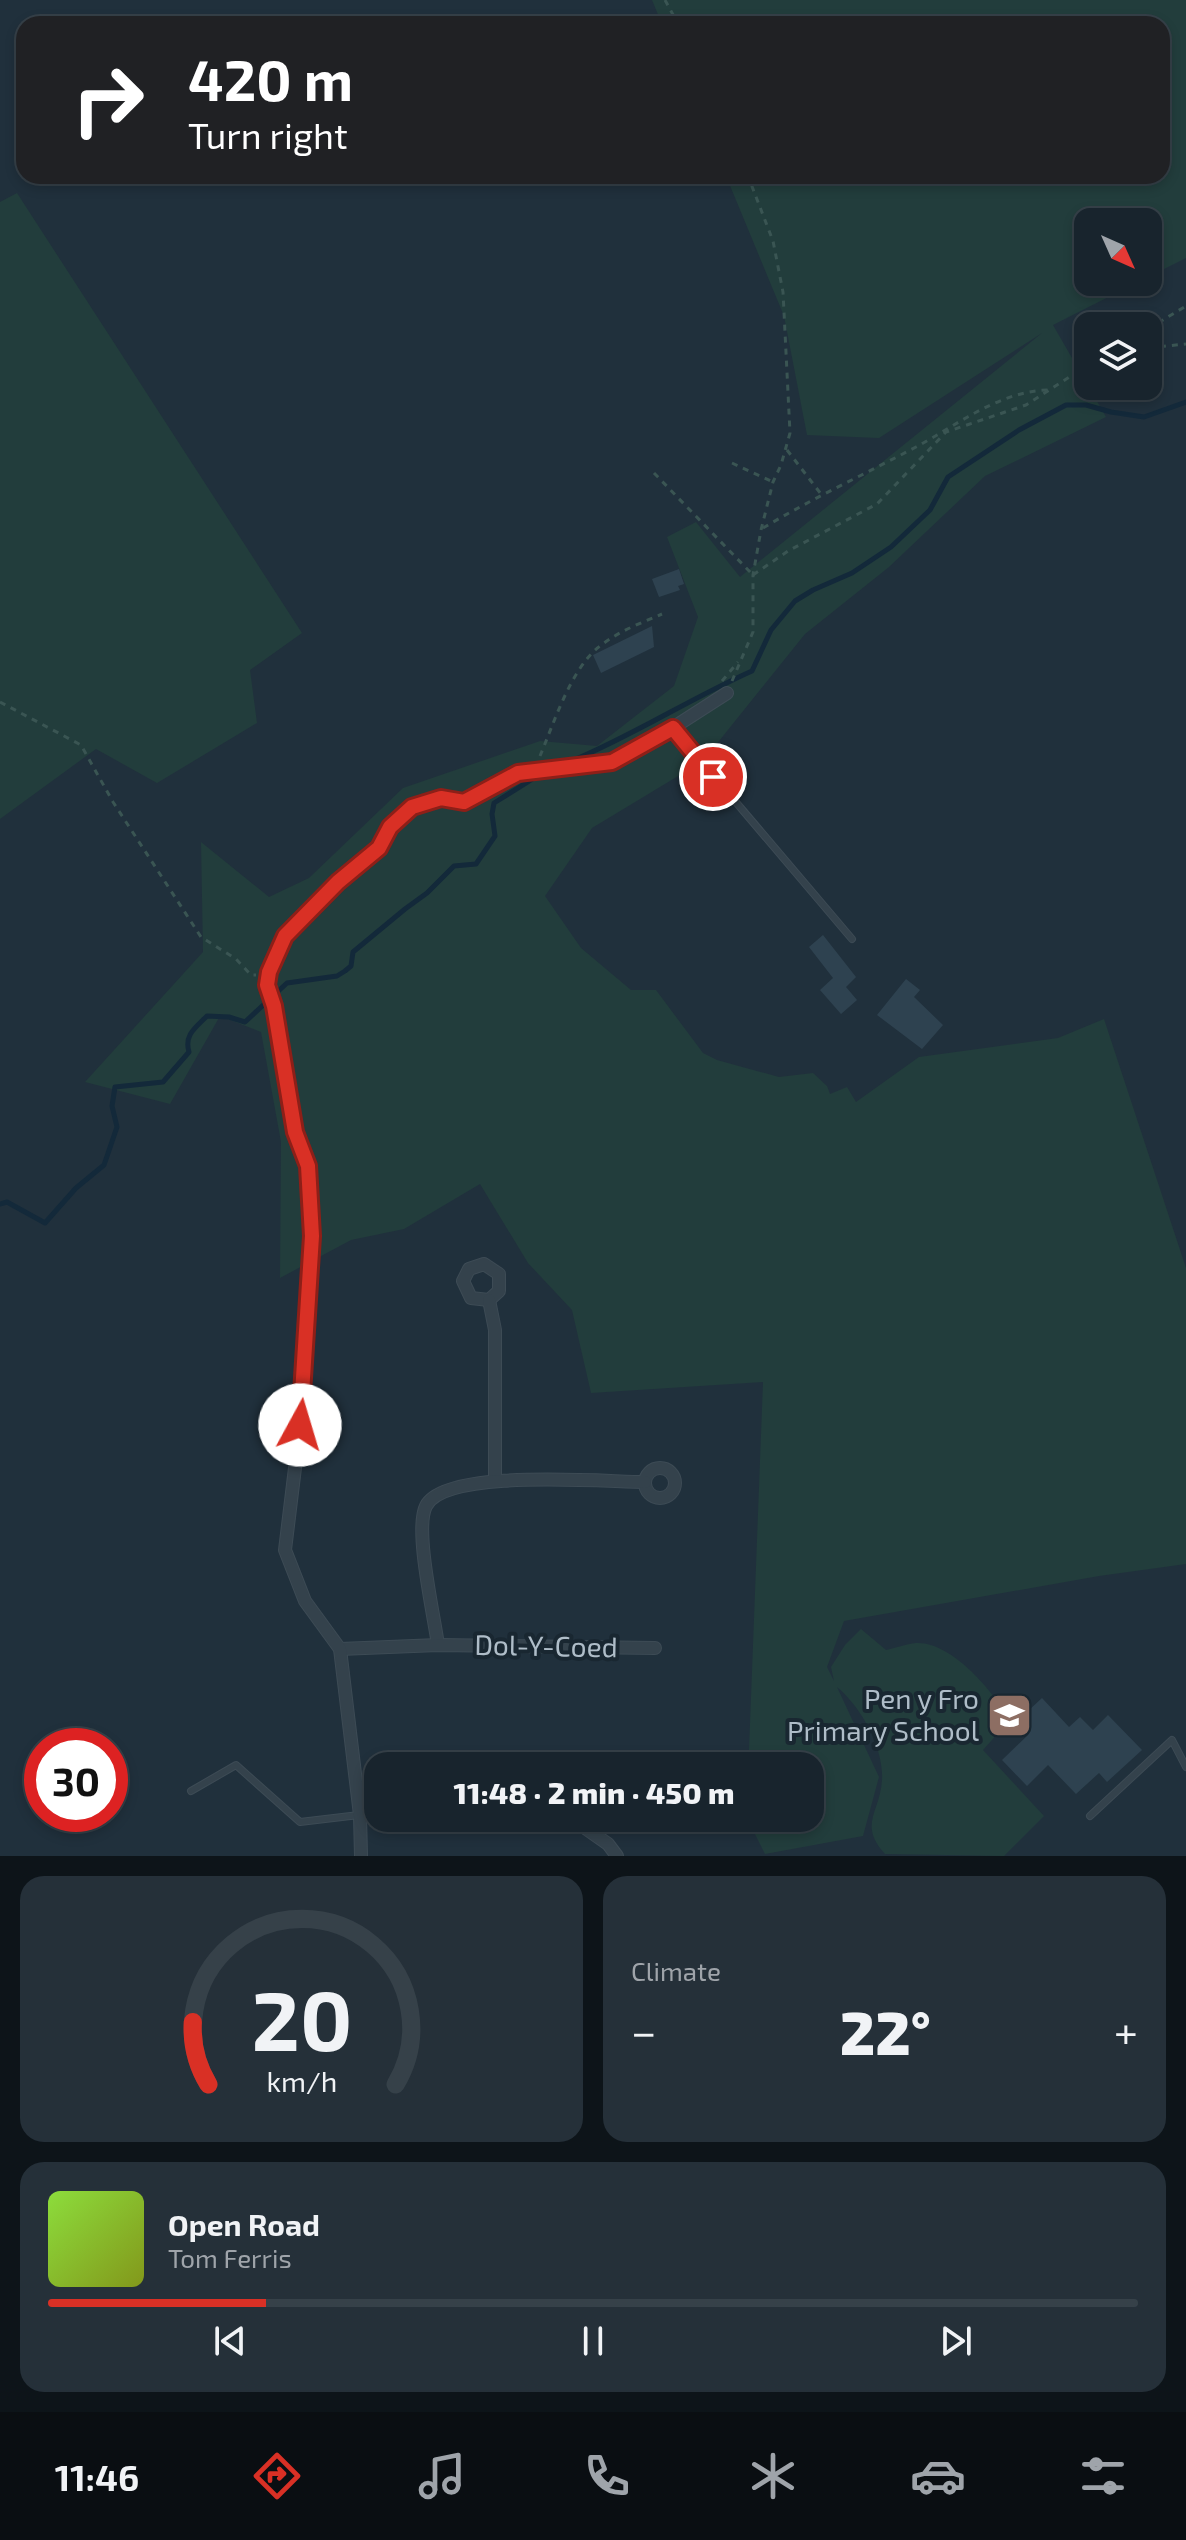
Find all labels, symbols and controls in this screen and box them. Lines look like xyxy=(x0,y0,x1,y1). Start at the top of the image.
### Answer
text: 420 m xyxy=(188,45,353,112)
icon: right xyxy=(56,48,160,152)
text: Turn right xyxy=(188,113,348,156)
north arrow xyxy=(1074,208,1162,296)
map controls xyxy=(1074,208,1162,400)
button: layers xyxy=(1074,312,1162,400)
pin xyxy=(679,743,747,811)
icon: arrive xyxy=(691,755,735,799)
position arrow xyxy=(258,1383,342,1467)
street label: Dol-Y-Coed xyxy=(474,1627,618,1663)
place label: Pen y Fro Primary School xyxy=(787,1681,980,1747)
school or university icon: Pen y Fro Primary School xyxy=(986,1691,1034,1739)
speed limit sign: 30 xyxy=(24,1728,128,1832)
text: 11:48 · 2 min · 450 m xyxy=(454,1774,734,1810)
text: Climate xyxy=(631,1955,721,1986)
text: 20 xyxy=(251,1968,352,2068)
text: 22° xyxy=(840,1995,931,2067)
text: − xyxy=(631,2004,657,2057)
text: + xyxy=(1114,2004,1138,2057)
text: km/h xyxy=(266,2063,337,2098)
text: Open Road xyxy=(168,2206,320,2242)
text: Tom Ferris xyxy=(168,2242,292,2273)
icon: previous xyxy=(208,2319,252,2363)
icon: pause xyxy=(571,2319,615,2363)
icon: next xyxy=(934,2319,978,2363)
icon: directions xyxy=(249,2448,305,2504)
icon: music xyxy=(414,2448,470,2504)
icon: phone xyxy=(579,2448,635,2504)
icon: climate xyxy=(745,2448,801,2504)
icon: car xyxy=(910,2448,966,2504)
icon: filters xyxy=(1075,2448,1131,2504)
text: 11:46 xyxy=(55,2455,139,2498)

